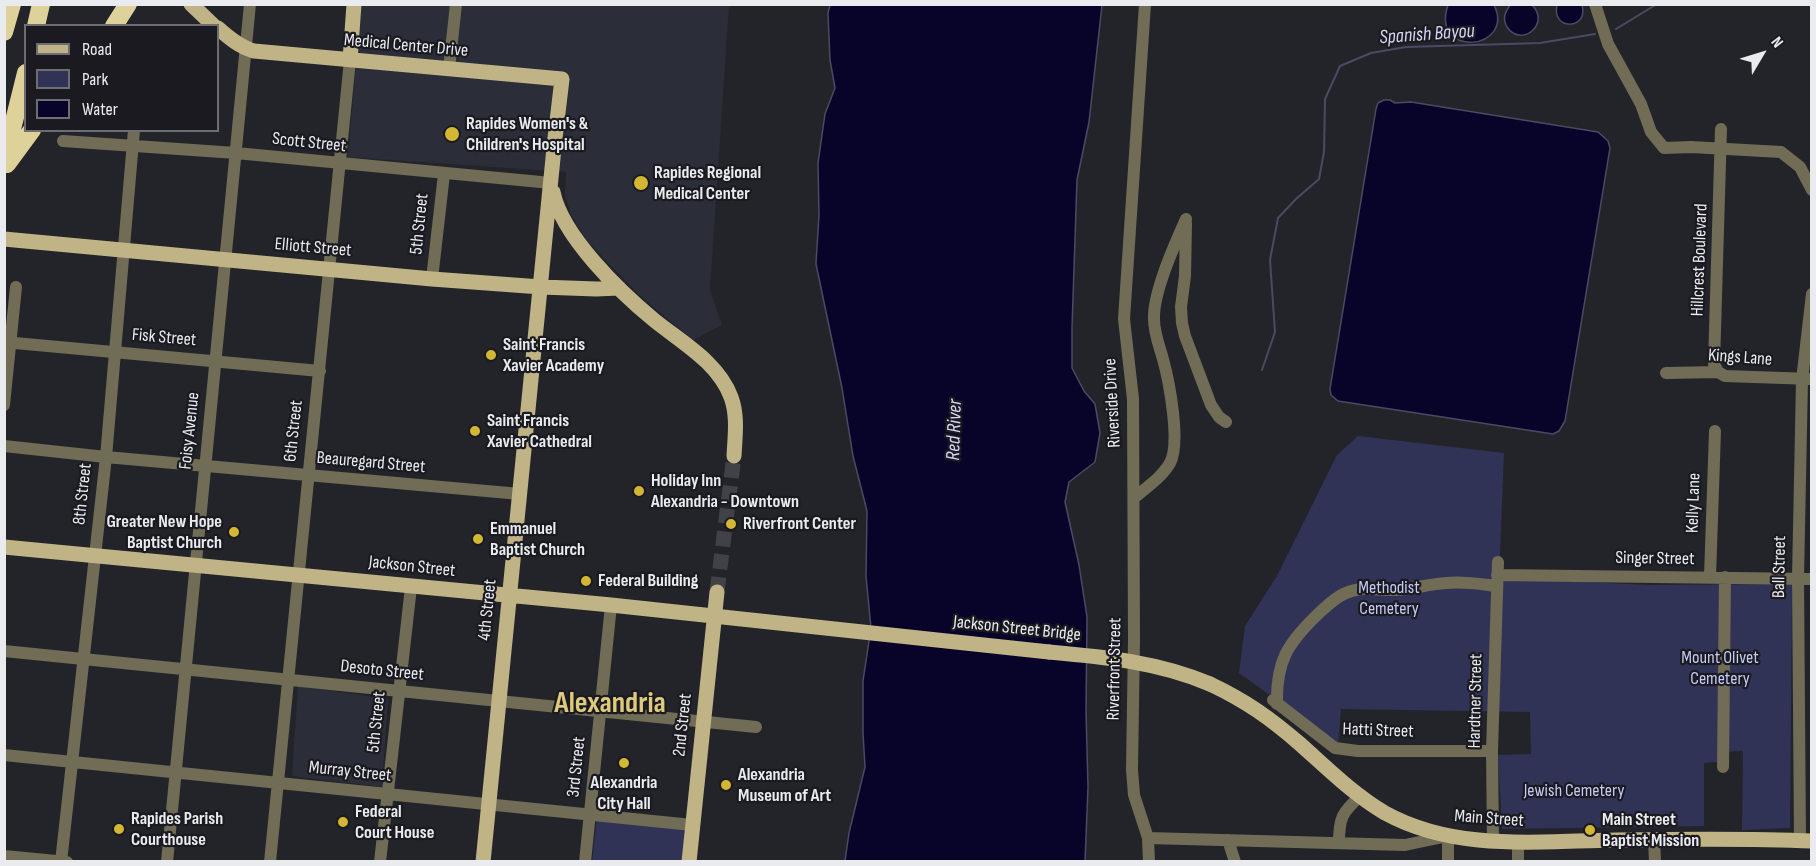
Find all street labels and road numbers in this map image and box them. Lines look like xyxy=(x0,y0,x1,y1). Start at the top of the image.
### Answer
street label: Medical Center Drive xyxy=(343,30,469,62)
street label: Scott Street xyxy=(271,128,347,158)
street label: 5th Street xyxy=(406,192,434,256)
street label: Hillcrest Boulevard xyxy=(1687,203,1713,317)
street label: Elliott Street xyxy=(274,234,352,262)
street label: Fisk Street xyxy=(131,324,197,352)
street label: Kings Lane xyxy=(1707,345,1773,371)
street label: Riverside Drive xyxy=(1100,358,1126,448)
street label: Foisy Avenue xyxy=(175,391,205,471)
street label: 6th Street xyxy=(280,399,308,463)
street label: Beauregard Street xyxy=(316,447,426,479)
street label: 8th Street xyxy=(69,462,97,526)
street label: Kelly Lane xyxy=(1682,473,1706,533)
street label: Ball Street xyxy=(1769,536,1791,598)
street label: Singer Street xyxy=(1615,548,1695,570)
street label: Jackson Street xyxy=(368,552,456,582)
street label: 4th Street xyxy=(474,578,502,642)
street label: Jackson Street Bridge xyxy=(952,612,1082,646)
street label: Riverfront Street xyxy=(1103,617,1127,721)
street label: Hardtner Street xyxy=(1464,653,1488,749)
street label: Desoto Street xyxy=(339,656,425,686)
street label: 5th Street xyxy=(363,690,391,754)
street label: 2nd Street xyxy=(669,692,697,758)
street label: Hatti Street xyxy=(1342,719,1414,743)
street label: 3rd Street xyxy=(563,736,591,798)
street label: Murray Street xyxy=(308,757,392,787)
street label: Main Street xyxy=(1454,806,1524,832)

